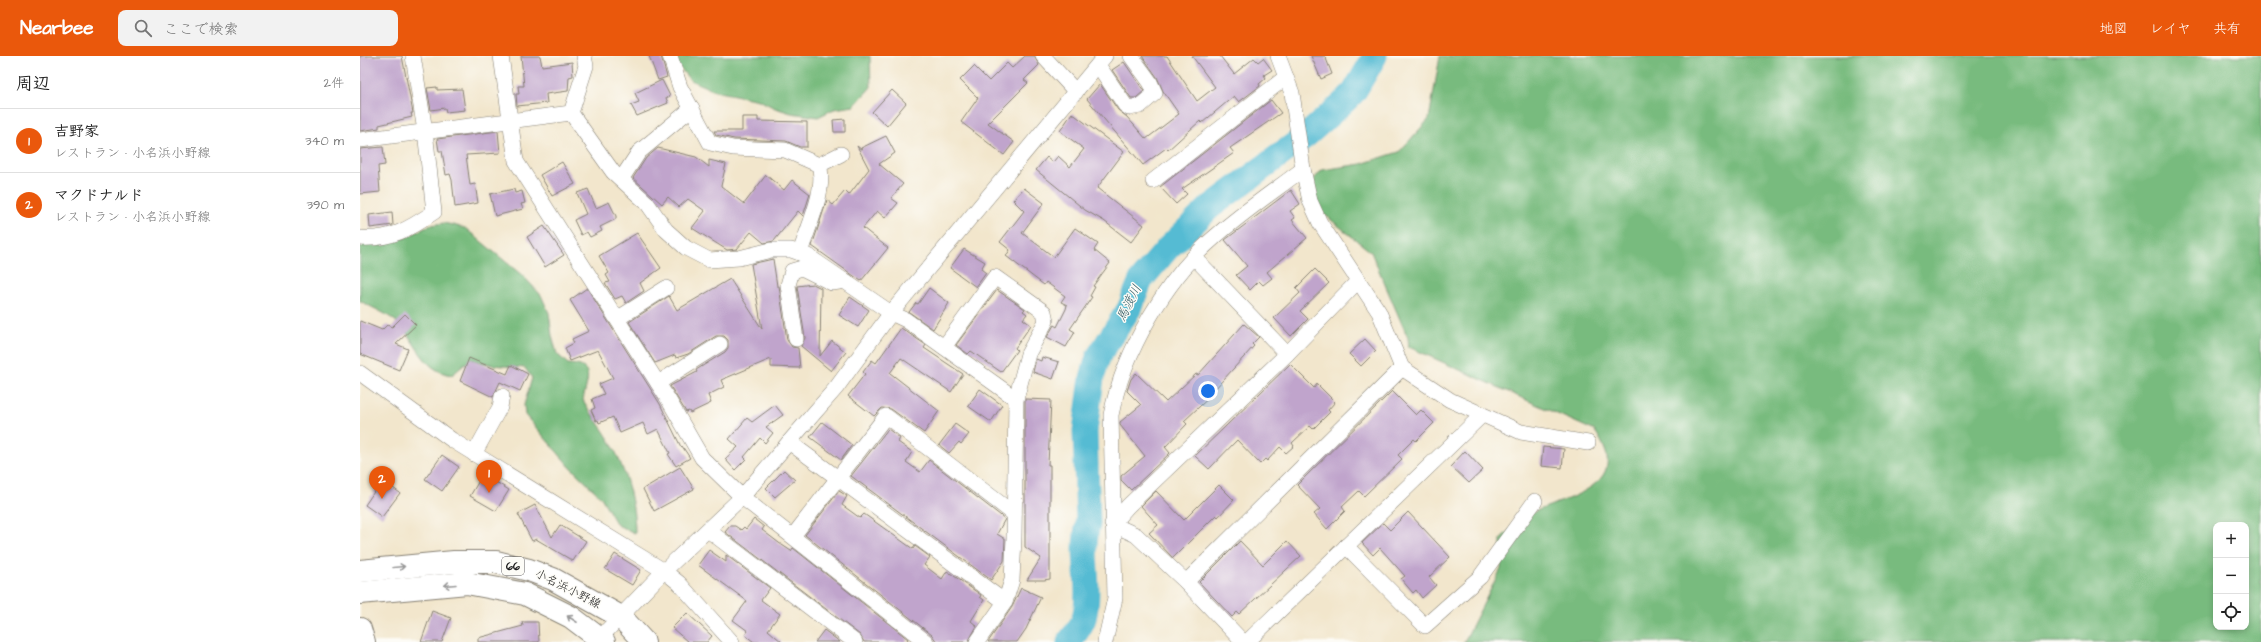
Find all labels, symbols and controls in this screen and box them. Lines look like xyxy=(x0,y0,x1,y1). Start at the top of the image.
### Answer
search box xyxy=(118,10,398,46)
text: Nearbee xyxy=(20,15,94,42)
icon: search xyxy=(132,17,154,39)
text: ここで検索 xyxy=(164,19,239,40)
text: 地図 xyxy=(2100,19,2128,39)
text: レイヤ xyxy=(2150,19,2191,39)
text: 共有 xyxy=(2213,19,2241,39)
text: 周辺 xyxy=(16,72,50,96)
text: 2件 xyxy=(324,74,344,92)
text: 吉野家 xyxy=(54,121,99,142)
text: 1 xyxy=(28,132,30,150)
text: 340 m xyxy=(305,132,344,150)
text: レストラン · 小名浜小野線 xyxy=(54,144,210,162)
text: マクドナルド xyxy=(54,185,143,206)
text: 2 xyxy=(25,196,33,214)
text: 390 m xyxy=(306,196,344,214)
text: レストラン · 小名浜小野線 xyxy=(54,208,210,226)
water label: 馬渡川 xyxy=(1112,282,1146,324)
your location xyxy=(1198,381,1218,401)
pin: 1 xyxy=(476,460,502,493)
pin: 2 xyxy=(369,466,395,499)
map controls xyxy=(2213,522,2249,630)
button: + xyxy=(2213,522,2249,558)
road number: 66 xyxy=(502,557,524,575)
button: − xyxy=(2213,558,2249,594)
one-way arrow xyxy=(392,564,405,571)
street label: 小名浜小野線 xyxy=(532,565,604,613)
one-way arrow xyxy=(444,581,457,588)
button: locate xyxy=(2213,594,2249,630)
one-way arrow xyxy=(567,615,578,623)

